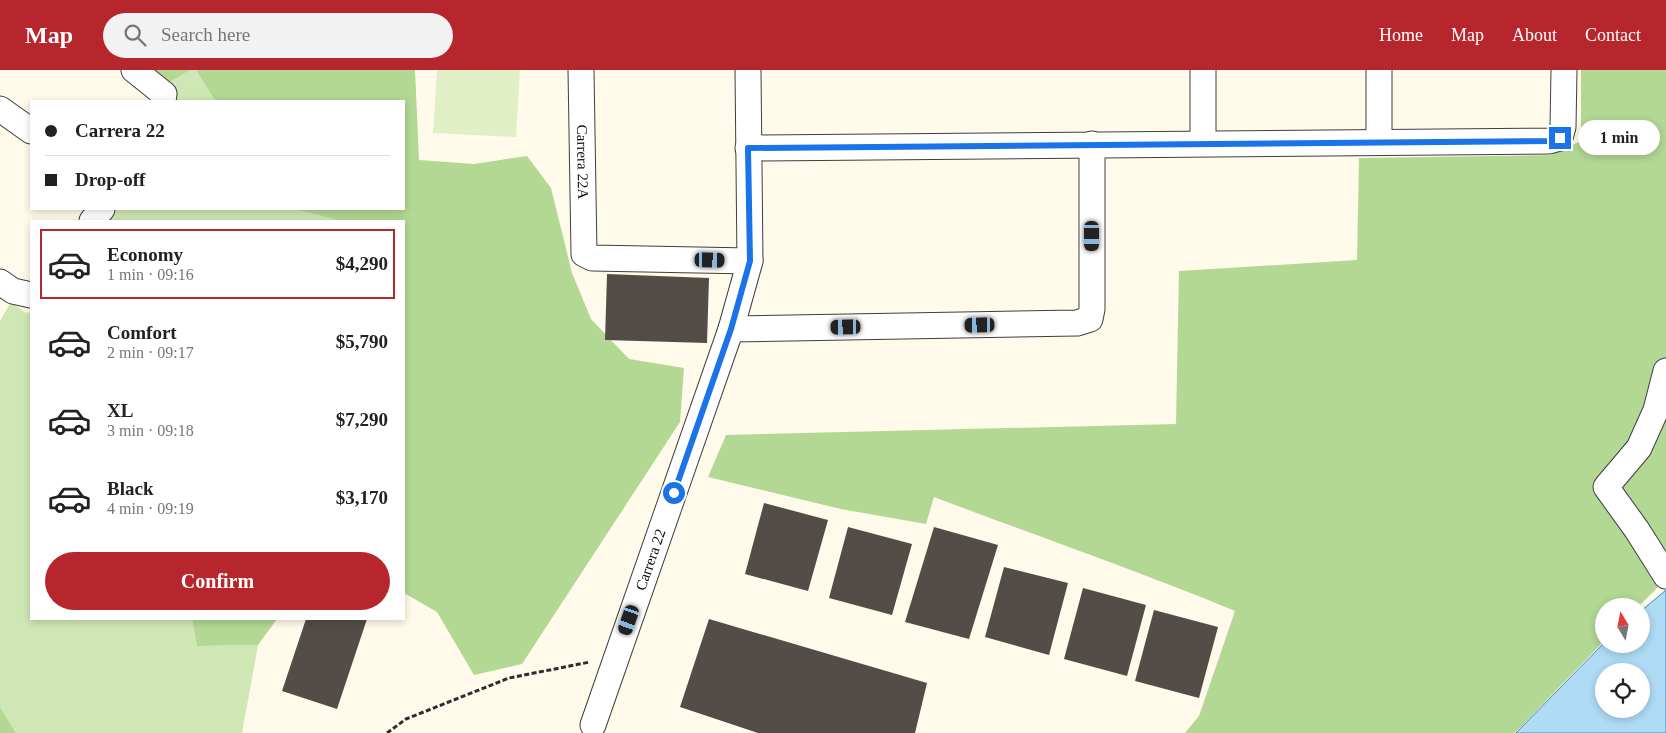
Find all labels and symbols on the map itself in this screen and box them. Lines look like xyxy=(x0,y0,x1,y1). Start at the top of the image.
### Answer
callout: 1 min xyxy=(1578,120,1660,156)
street label: Carrera 22A xyxy=(574,125,591,200)
route end xyxy=(1549,127,1571,149)
car xyxy=(1084,221,1099,251)
car xyxy=(694,252,725,268)
car xyxy=(964,317,995,333)
car xyxy=(830,319,861,335)
route start xyxy=(663,482,685,504)
street label: Carrera 22 xyxy=(633,527,669,592)
north arrow xyxy=(1595,598,1650,652)
car xyxy=(617,603,640,637)

